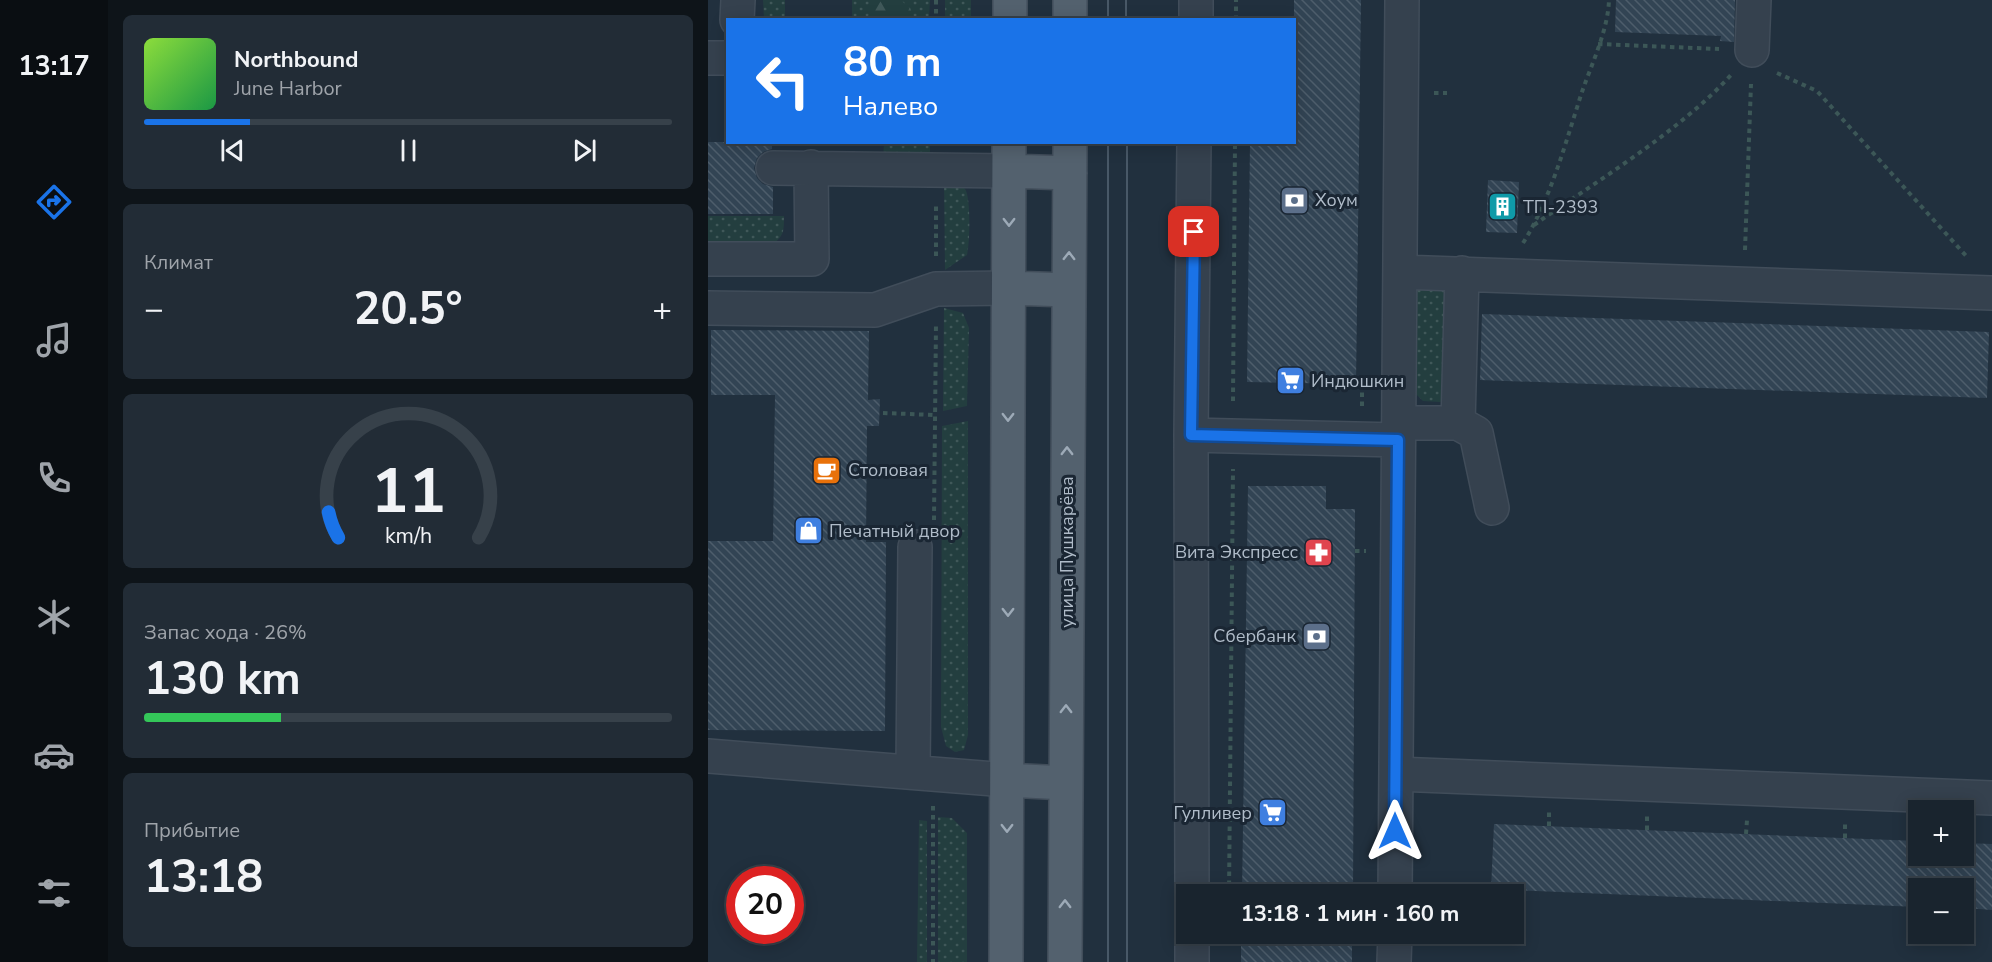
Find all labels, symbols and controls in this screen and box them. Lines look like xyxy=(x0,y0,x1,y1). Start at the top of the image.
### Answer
text: 80 m xyxy=(843,34,942,91)
icon: left xyxy=(744,42,822,120)
text: Northbound xyxy=(234,45,358,75)
text: 13:17 xyxy=(18,48,90,85)
text: June Harbor xyxy=(234,75,342,102)
text: Налево xyxy=(843,88,938,125)
icon: previous xyxy=(216,134,249,167)
icon: pause xyxy=(392,134,425,167)
icon: next xyxy=(568,134,601,167)
icon: directions xyxy=(33,181,75,223)
bank icon: Хоум xyxy=(1278,184,1310,216)
place label: Хоум xyxy=(1315,188,1358,212)
building icon: ТП-2393 xyxy=(1486,191,1518,223)
place label: ТП-2393 xyxy=(1523,195,1598,219)
pin xyxy=(1168,206,1219,257)
icon: arrive xyxy=(1177,215,1210,248)
one-way arrow xyxy=(1003,217,1015,226)
text: Климат xyxy=(144,249,213,276)
one-way arrow xyxy=(1063,251,1075,260)
text: 20.5° xyxy=(353,279,463,340)
text: − xyxy=(144,287,164,332)
text: + xyxy=(652,287,672,332)
icon: music xyxy=(33,319,75,361)
supermarket icon: Индюшкин xyxy=(1274,365,1306,397)
place label: Индюшкин xyxy=(1311,369,1404,393)
one-way arrow xyxy=(1002,412,1014,421)
one-way arrow xyxy=(1061,446,1074,455)
text: 11 xyxy=(371,449,445,534)
cafe icon: Столовая xyxy=(811,454,843,486)
icon: phone xyxy=(33,457,75,499)
place label: Столовая xyxy=(848,458,928,482)
street label: улица Пушкарёва xyxy=(1055,476,1079,628)
shop icon: Печатный двор xyxy=(792,515,824,547)
place label: Печатный двор xyxy=(829,519,960,543)
text: km/h xyxy=(384,521,432,551)
pharmacy icon: Вита Экспресс xyxy=(1303,536,1335,568)
place label: Вита Экспресс xyxy=(1175,540,1298,564)
icon: climate xyxy=(33,596,75,638)
one-way arrow xyxy=(1002,607,1014,616)
text: Запас хода · 26% xyxy=(144,619,307,646)
bank icon: Сбербанк xyxy=(1301,620,1333,652)
place label: Сбербанк xyxy=(1213,624,1297,648)
text: 130 km xyxy=(144,649,301,710)
one-way arrow xyxy=(1060,704,1072,713)
icon: car xyxy=(33,734,75,776)
supermarket icon: Гулливер xyxy=(1257,797,1289,829)
position arrow xyxy=(1363,799,1427,863)
map controls xyxy=(1908,800,1974,944)
button: + xyxy=(1908,800,1974,866)
place label: Гулливер xyxy=(1174,801,1252,825)
text: Прибытие xyxy=(144,817,240,844)
one-way arrow xyxy=(1001,823,1013,832)
text: 13:18 xyxy=(144,847,263,908)
speed limit sign: 20 xyxy=(726,866,804,944)
icon: filters xyxy=(33,872,75,914)
button: − xyxy=(1908,878,1974,944)
one-way arrow xyxy=(1059,899,1071,908)
text: 13:18 · 1 мин · 160 m xyxy=(1241,899,1459,929)

